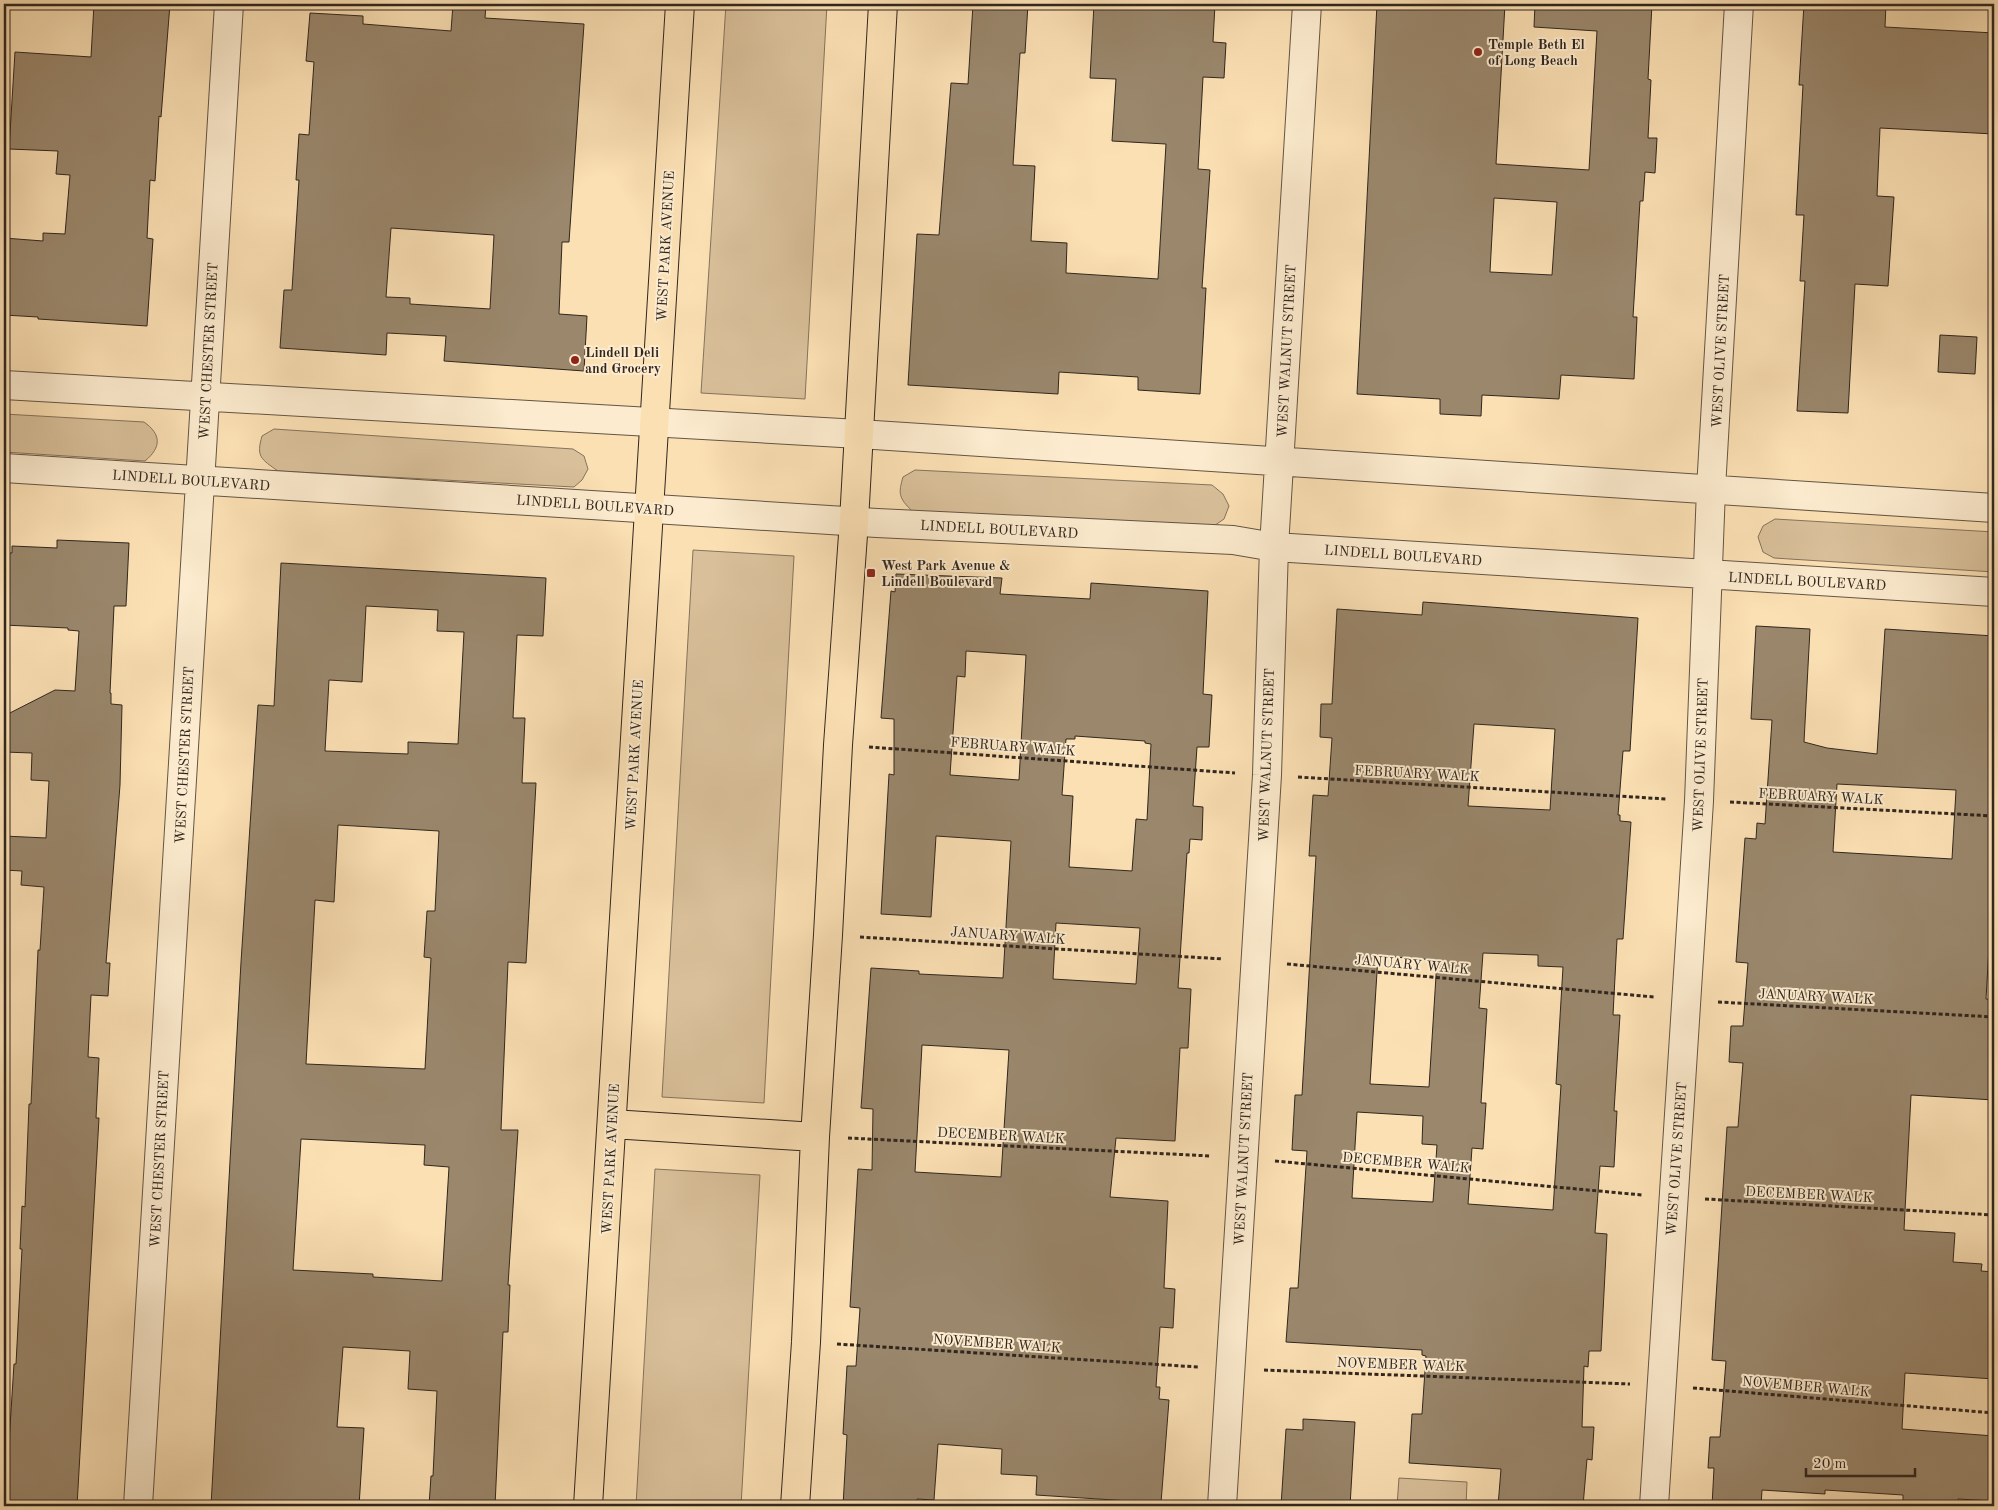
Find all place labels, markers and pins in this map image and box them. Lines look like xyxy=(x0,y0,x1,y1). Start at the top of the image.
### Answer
place label: Temple Beth El of Long Beach xyxy=(1488,38,1585,68)
marker: Temple Beth El of Long Beach xyxy=(1472,46,1484,58)
place label: Lindell Deli and Grocery xyxy=(585,346,661,376)
marker: Lindell Deli and Grocery xyxy=(569,354,581,366)
place label: West Park Avenue & Lindell Boulevard xyxy=(881,559,1010,589)
marker: West Park Avenue & Lindell Boulevard xyxy=(865,567,877,579)

